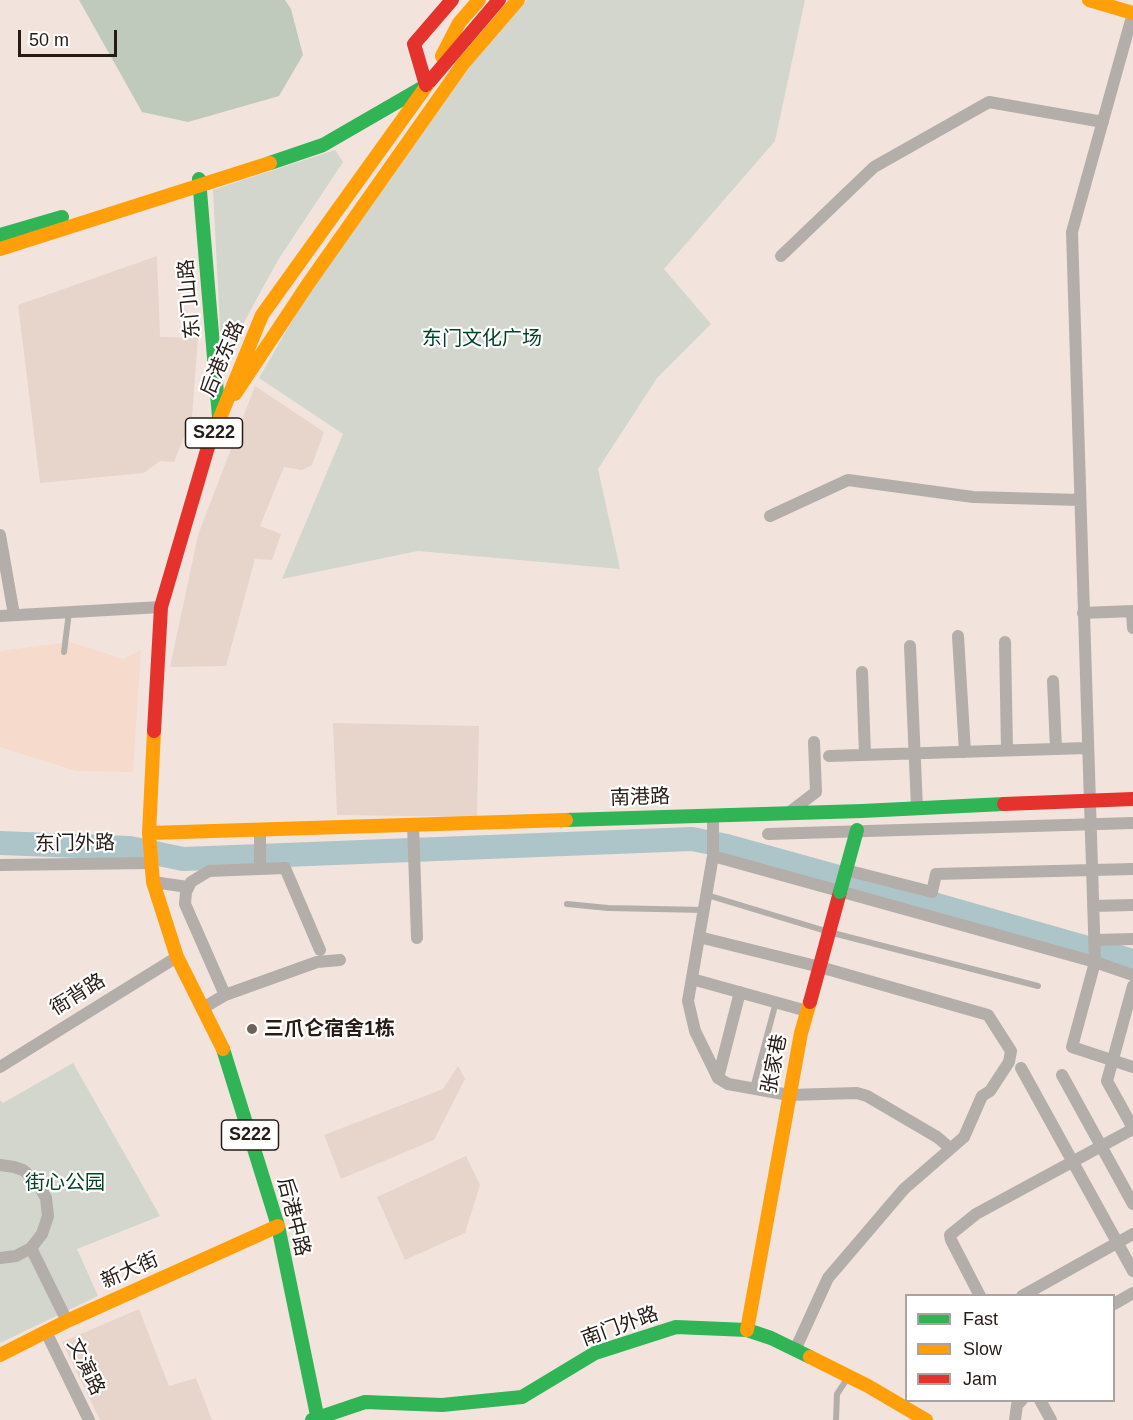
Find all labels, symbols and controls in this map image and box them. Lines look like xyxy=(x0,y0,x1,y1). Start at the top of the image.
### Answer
scale bar xyxy=(21,18,120,56)
text: 50 m xyxy=(29,30,69,50)
street label: 东门山路 xyxy=(175,258,205,340)
street label: 后港东路 xyxy=(196,317,250,401)
park label: 东门文化广场 xyxy=(422,327,542,351)
road number: S222 xyxy=(186,418,242,448)
street label: 南港路 xyxy=(610,785,670,811)
street label: 东门外路 xyxy=(35,831,115,857)
street label: 衙背路 xyxy=(46,969,110,1021)
place label: 三爪仑宿舍1栋 xyxy=(264,1017,395,1041)
marker: 三爪仑宿舍1栋 xyxy=(245,1022,259,1036)
street label: 张家巷 xyxy=(757,1032,793,1096)
road number: S222 xyxy=(222,1120,278,1150)
park label: 街心公园 xyxy=(25,1171,105,1195)
street label: 后港中路 xyxy=(272,1175,314,1259)
street label: 新大街 xyxy=(98,1248,162,1294)
legend xyxy=(905,1294,1115,1402)
street label: 南门外路 xyxy=(578,1302,662,1352)
text: Fast xyxy=(963,1309,998,1329)
street label: 文演路 xyxy=(61,1335,109,1399)
text: Slow xyxy=(963,1339,1002,1359)
text: Jam xyxy=(963,1369,997,1389)

